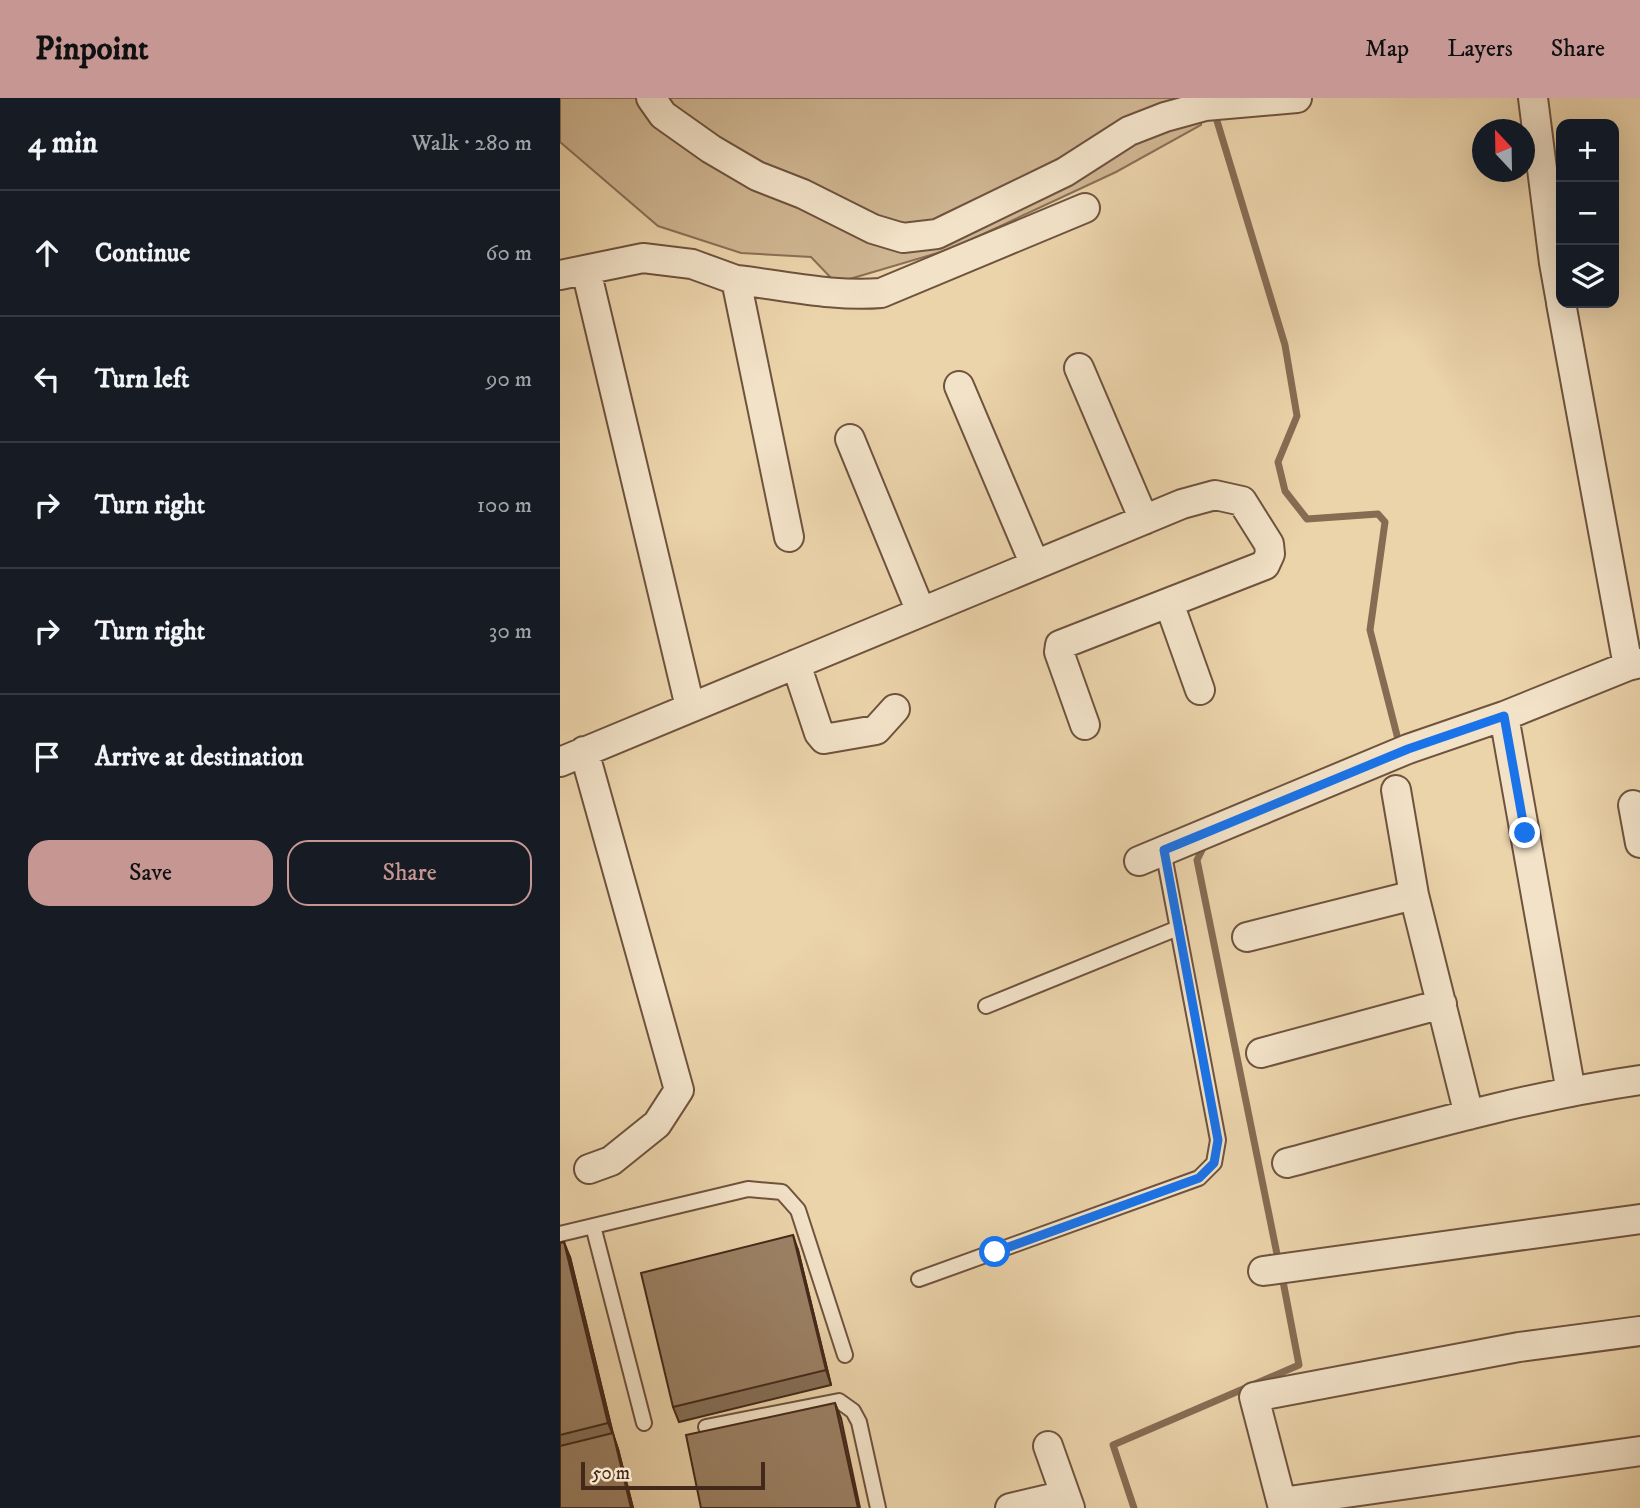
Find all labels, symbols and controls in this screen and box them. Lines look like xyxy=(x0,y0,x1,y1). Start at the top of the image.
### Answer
text: Pinpoint xyxy=(35,29,149,70)
text: Map xyxy=(1365,34,1409,64)
text: Layers xyxy=(1447,34,1513,64)
text: Share xyxy=(1551,34,1605,64)
north arrow xyxy=(1472,119,1535,182)
map controls xyxy=(1556,119,1619,308)
button: + xyxy=(1556,119,1619,182)
text: 4 min xyxy=(28,125,98,162)
text: Walk · 280 m xyxy=(411,129,532,158)
button: − xyxy=(1556,182,1619,245)
icon: ahead xyxy=(28,234,66,272)
text: Continue xyxy=(95,237,190,270)
text: 60 m xyxy=(485,239,532,268)
button: layers xyxy=(1556,245,1619,308)
icon: left xyxy=(28,360,66,398)
text: Turn left xyxy=(95,363,189,396)
text: 90 m xyxy=(486,365,532,394)
icon: right xyxy=(28,486,66,524)
text: Turn right xyxy=(95,489,205,522)
text: 100 m xyxy=(477,491,532,520)
icon: right xyxy=(28,612,66,650)
text: Turn right xyxy=(95,615,205,648)
text: 30 m xyxy=(489,617,532,646)
icon: arrive xyxy=(28,738,66,776)
text: Arrive at destination xyxy=(95,741,304,774)
route end xyxy=(1509,817,1540,848)
button: Save xyxy=(28,840,273,906)
button: Share xyxy=(287,840,532,906)
route start xyxy=(979,1236,1010,1267)
scale bar xyxy=(581,1459,765,1491)
text: 50 m xyxy=(592,1462,630,1485)

